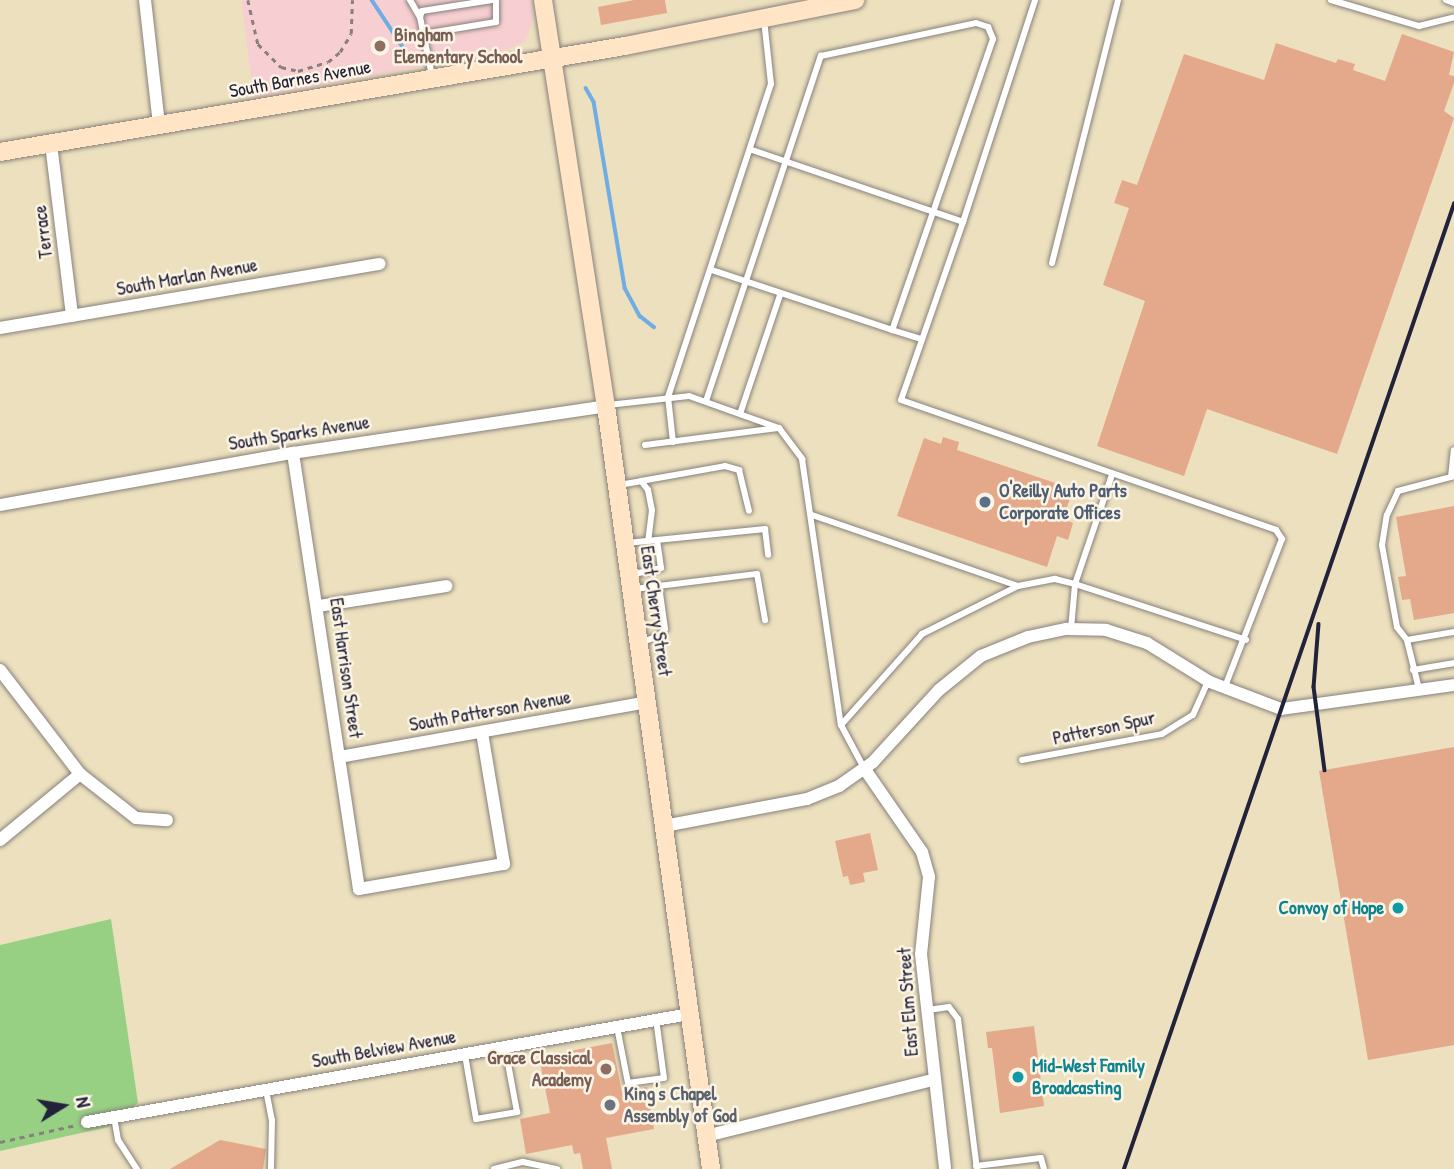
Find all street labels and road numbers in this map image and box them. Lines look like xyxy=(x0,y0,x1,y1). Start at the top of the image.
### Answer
street label: South Barnes Avenue xyxy=(227,55,373,103)
street label: Terrace xyxy=(28,204,58,260)
street label: South Marlan Avenue xyxy=(115,253,259,301)
street label: South Sparks Avenue xyxy=(227,411,371,455)
street label: East Cherry Street xyxy=(636,544,676,678)
street label: East Harrison Street xyxy=(325,596,367,740)
street label: South Patterson Avenue xyxy=(408,686,572,736)
street label: Patterson Spur xyxy=(1051,706,1157,750)
street label: East Elm Street xyxy=(893,947,923,1057)
street label: South Belview Avenue xyxy=(310,1025,458,1073)

